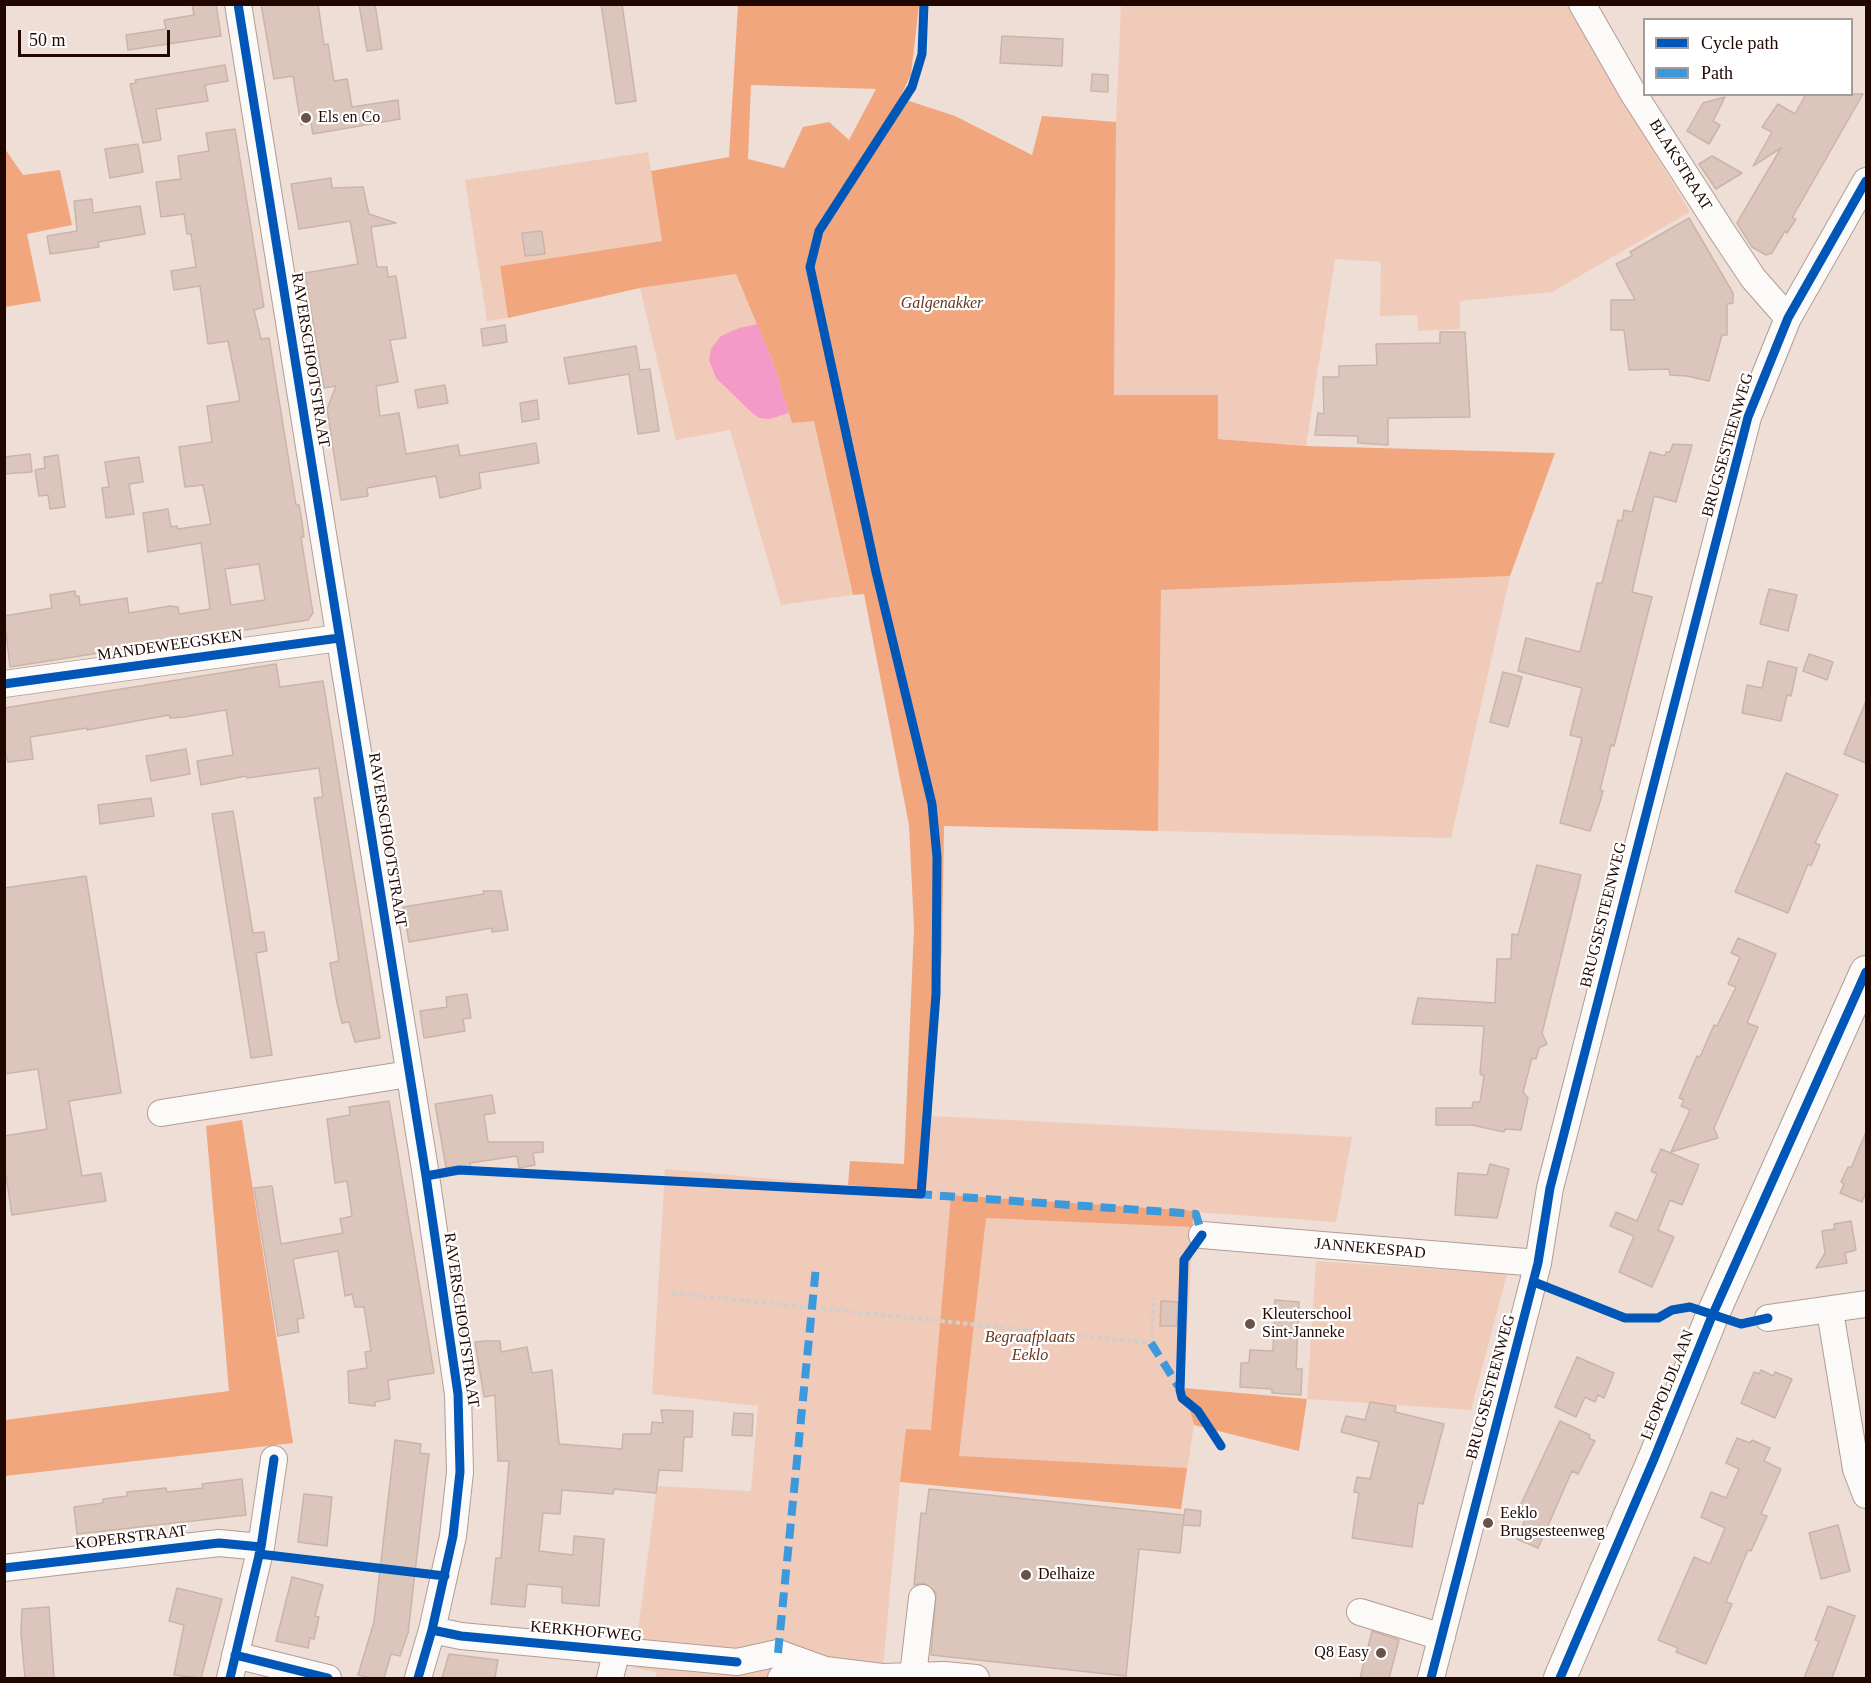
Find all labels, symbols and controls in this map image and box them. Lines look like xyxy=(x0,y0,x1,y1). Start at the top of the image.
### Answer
scale bar xyxy=(21,18,172,56)
legend xyxy=(1643,18,1853,96)
text: 50 m xyxy=(29,30,66,50)
text: Cycle path xyxy=(1701,33,1778,53)
text: Path xyxy=(1701,63,1733,83)
place label: Els en Co xyxy=(318,108,380,128)
marker: Els en Co xyxy=(299,111,313,125)
street label: BLAKSTRAAT xyxy=(1644,116,1716,214)
street label: RAVERSCHOOTSTRAAT xyxy=(287,271,333,449)
park label: Galgenakker xyxy=(901,294,983,314)
street label: BRUGSESTEENWEG xyxy=(1698,371,1758,519)
street label: MANDEWEEGSKEN xyxy=(96,626,244,666)
street label: RAVERSCHOOTSTRAAT xyxy=(364,751,410,929)
street label: BRUGSESTEENWEG xyxy=(1577,840,1631,990)
street label: RAVERSCHOOTSTRAAT xyxy=(439,1231,483,1409)
street label: JANNEKESPAD xyxy=(1314,1235,1426,1263)
place label: Kleuterschool Sint-Janneke xyxy=(1262,1305,1352,1343)
street label: BRUGSESTEENWEG xyxy=(1462,1312,1520,1462)
marker: Kleuterschool Sint-Janneke xyxy=(1243,1317,1257,1331)
street label: LEOPOLDLAAN xyxy=(1637,1327,1699,1443)
park label: Begraafplaats Eeklo xyxy=(985,1328,1075,1366)
place label: Eeklo Brugsesteenweg xyxy=(1500,1504,1605,1542)
marker: Eeklo Brugsesteenweg xyxy=(1481,1516,1495,1530)
street label: KOPERSTRAAT xyxy=(74,1522,188,1554)
place label: Delhaize xyxy=(1038,1565,1095,1585)
marker: Delhaize xyxy=(1019,1568,1033,1582)
street label: KERKHOFWEG xyxy=(529,1618,643,1646)
place label: Q8 Easy xyxy=(1314,1643,1369,1663)
marker: Q8 Easy xyxy=(1374,1646,1388,1660)

